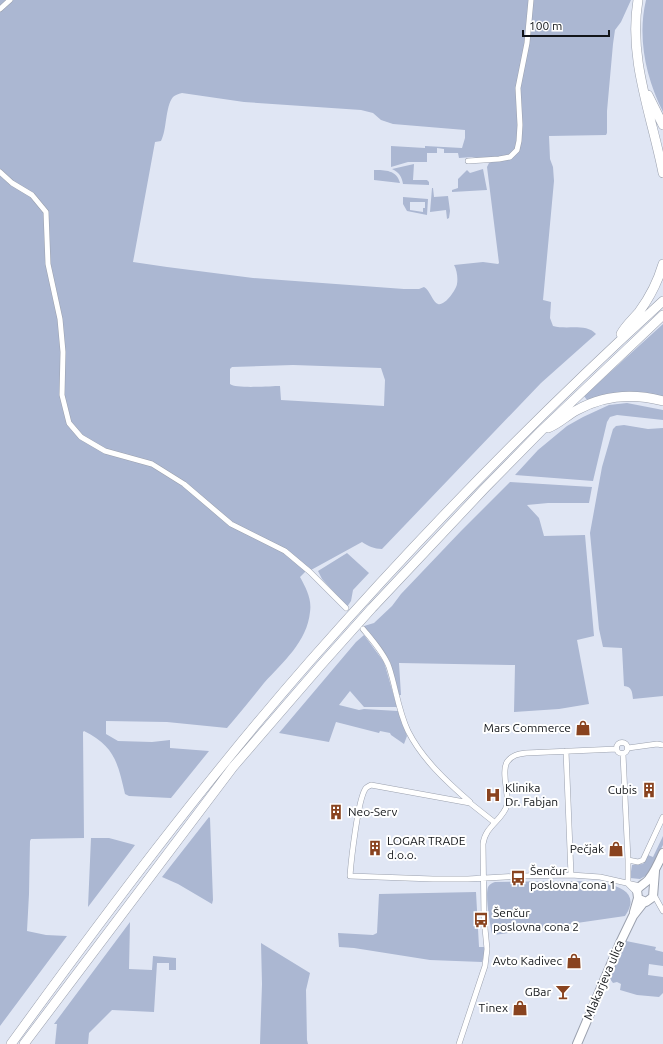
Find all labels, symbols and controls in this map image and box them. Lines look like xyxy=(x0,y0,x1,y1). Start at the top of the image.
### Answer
scale bar xyxy=(523,12,609,38)
text: 100 m xyxy=(529,19,562,32)
shop icon: Mars Commerce xyxy=(574,719,592,737)
place label: Mars Commerce xyxy=(483,721,571,734)
place label: Klinika Dr. Fabjan xyxy=(505,781,558,808)
building icon: Cubis xyxy=(640,781,658,799)
place label: Cubis xyxy=(608,783,637,796)
hospital icon: Klinika Dr. Fabjan xyxy=(484,786,502,804)
building icon: Neo-Serv xyxy=(327,803,345,821)
place label: Neo-Serv xyxy=(348,805,397,818)
place label: LOGAR TRADE d.o.o. xyxy=(387,834,466,861)
building icon: LOGAR TRADE d.o.o. xyxy=(366,839,384,857)
shop icon: Pečjak xyxy=(607,840,625,858)
place label: Pečjak xyxy=(570,842,604,855)
place label: Šenčur poslovna cona 1 xyxy=(530,864,616,891)
bus stop icon: Šenčur poslovna cona 1 xyxy=(509,869,527,887)
place label: Šenčur poslovna cona 2 xyxy=(493,906,579,933)
bus stop icon: Šenčur poslovna cona 2 xyxy=(472,911,490,929)
street label: Mlakarjeva ulica xyxy=(581,938,626,1022)
shop icon: Avto Kadivec xyxy=(565,952,583,970)
place label: Avto Kadivec xyxy=(493,954,562,967)
bar icon: GBar xyxy=(554,983,572,1001)
place label: GBar xyxy=(525,985,551,998)
shop icon: Tinex xyxy=(511,999,529,1017)
place label: Tinex xyxy=(479,1001,508,1014)

